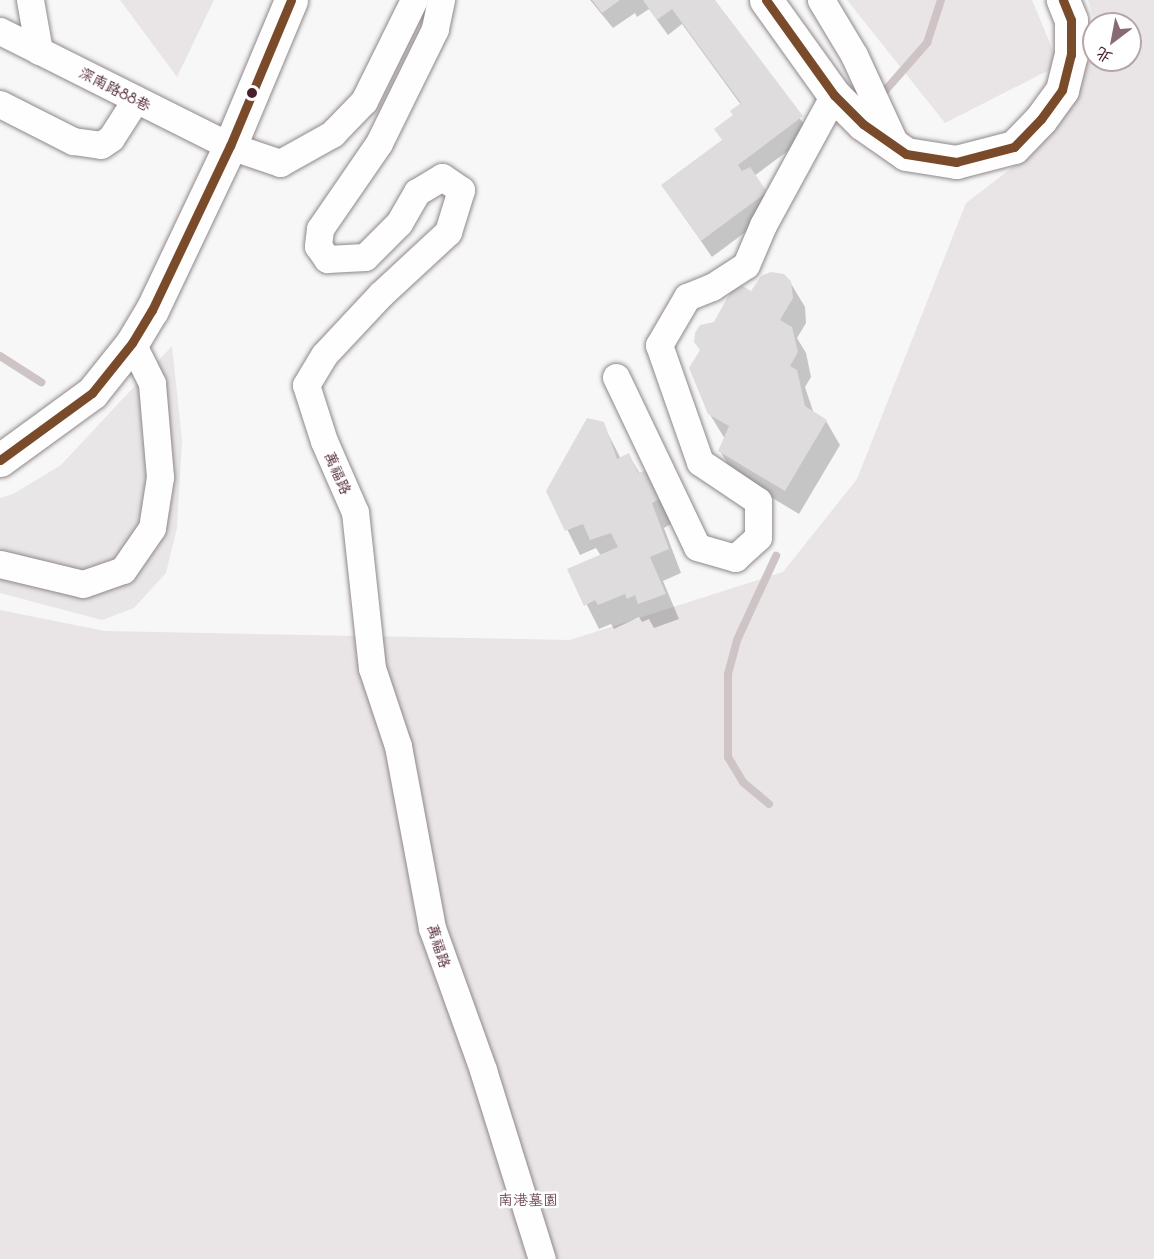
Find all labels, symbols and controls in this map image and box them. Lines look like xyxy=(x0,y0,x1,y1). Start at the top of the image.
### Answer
north arrow xyxy=(1082,12,1142,72)
text: 北 xyxy=(1091,43,1116,69)
street label: 深南路88巷 xyxy=(76,63,154,115)
unlabelled marker xyxy=(246,87,258,99)
street label: 萬福路 xyxy=(321,449,355,497)
street label: 萬福路 xyxy=(423,922,455,970)
park label: 南港墓園 xyxy=(498,1191,558,1209)

